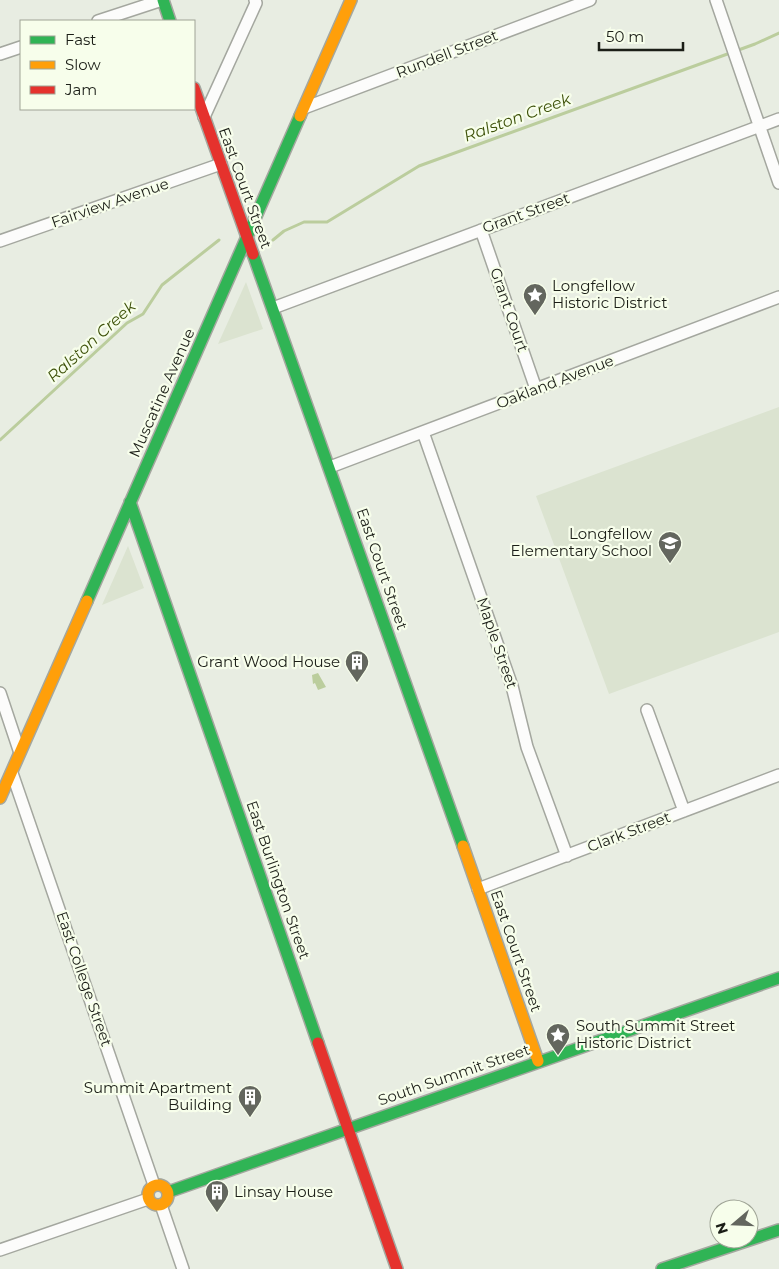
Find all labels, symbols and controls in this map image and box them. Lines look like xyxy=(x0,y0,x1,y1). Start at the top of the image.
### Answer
legend xyxy=(20,20,195,110)
scale bar xyxy=(599,20,683,52)
street label: Rundell Street xyxy=(393,25,500,82)
text: 50 m xyxy=(606,27,644,46)
text: Fast xyxy=(65,30,96,49)
text: Slow xyxy=(65,55,101,74)
text: Jam xyxy=(64,80,97,99)
water label: Ralston Creek xyxy=(461,89,575,146)
street label: East Court Street xyxy=(215,125,276,251)
street label: Fairview Avenue xyxy=(49,174,171,232)
street label: Grant Street xyxy=(480,188,572,237)
street label: Grant Court xyxy=(486,265,533,355)
place label: Longfellow Historic District xyxy=(552,276,667,312)
place icon: Longfellow Historic District xyxy=(522,282,548,316)
water label: Ralston Creek xyxy=(43,296,141,386)
street label: Muscatine Avenue xyxy=(125,325,198,460)
street label: Oakland Avenue xyxy=(493,350,616,413)
street label: East Court Street xyxy=(353,505,412,632)
place label: Longfellow Elementary School xyxy=(511,524,653,560)
school or university icon: Longfellow Elementary School xyxy=(657,530,683,564)
street label: Maple Street xyxy=(473,594,522,691)
building icon: Grant Wood House xyxy=(344,649,370,683)
place label: Grant Wood House xyxy=(197,652,340,671)
street label: East Burlington Street xyxy=(242,798,315,962)
street label: Clark Street xyxy=(584,807,673,856)
street label: East Court Street xyxy=(487,887,546,1014)
street label: East College Street xyxy=(52,909,116,1049)
place label: South Summit Street Historic District xyxy=(576,1016,735,1052)
place icon: South Summit Street Historic District xyxy=(545,1022,571,1056)
street label: South Summit Street xyxy=(375,1040,532,1109)
place label: Summit Apartment Building xyxy=(84,1078,232,1114)
building icon: Summit Apartment Building xyxy=(237,1084,263,1118)
building icon: Linsay House xyxy=(204,1179,230,1213)
place label: Linsay House xyxy=(234,1182,333,1201)
north arrow xyxy=(709,1199,759,1249)
text: N xyxy=(711,1220,732,1237)

